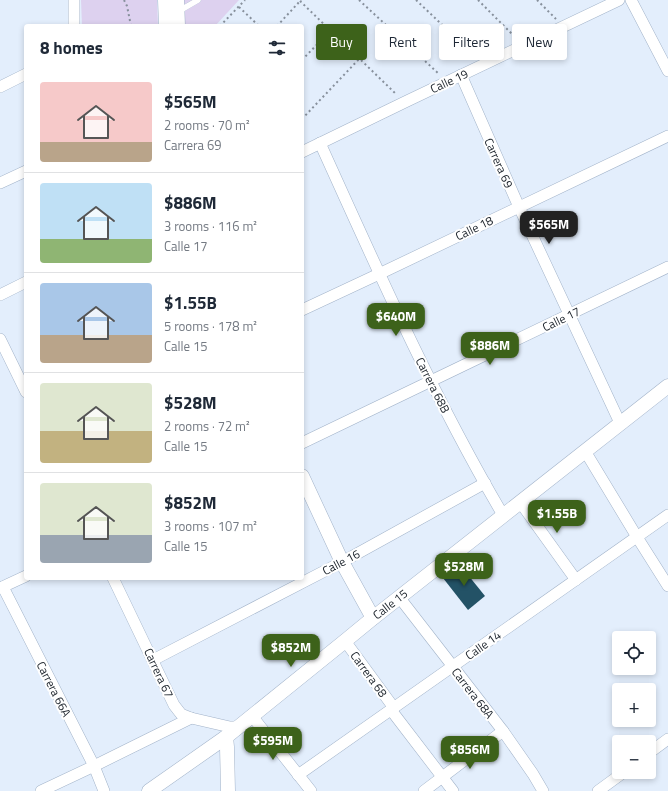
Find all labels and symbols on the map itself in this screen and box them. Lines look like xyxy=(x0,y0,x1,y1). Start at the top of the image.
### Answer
street label: Calle 19 xyxy=(427,64,471,98)
street label: Carrera 69 xyxy=(480,135,519,191)
street label: Calle 18 xyxy=(452,211,496,245)
pin: $565M xyxy=(521,211,577,245)
street label: Calle 17 xyxy=(539,302,583,336)
pin: $640M xyxy=(368,303,424,337)
pin: $886M xyxy=(462,332,518,366)
street label: Carrera 68B xyxy=(411,354,455,416)
pin: $1.55B xyxy=(524,500,590,534)
street label: Calle 16 xyxy=(319,544,363,580)
pin: $528M xyxy=(436,553,492,587)
street label: Calle 15 xyxy=(368,584,412,624)
street label: Calle 14 xyxy=(461,626,505,664)
pin: $852M xyxy=(263,634,319,668)
street label: Carrera 67 xyxy=(139,645,179,701)
street label: Carrera 68 xyxy=(346,647,392,701)
street label: Carrera 66A xyxy=(32,658,76,720)
street label: Carrera 68A xyxy=(447,663,499,723)
pin: $595M xyxy=(245,727,301,761)
pin: $856M xyxy=(442,736,498,770)

